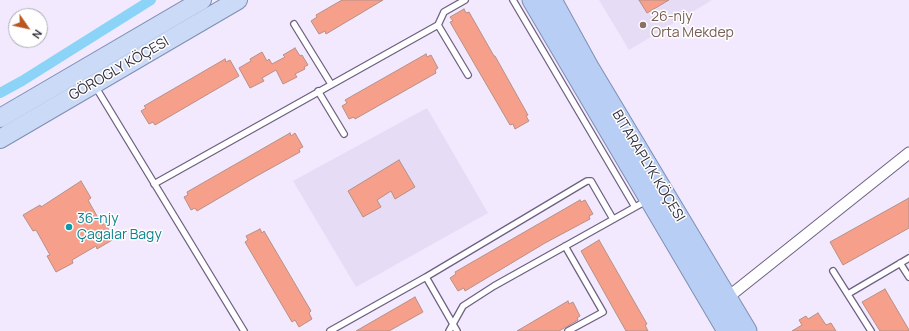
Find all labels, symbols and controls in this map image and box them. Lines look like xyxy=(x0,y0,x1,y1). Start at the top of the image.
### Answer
north arrow xyxy=(8,8,48,48)
place label: 26-njy Orta Mekdep xyxy=(651,9,734,42)
marker: 26-njy Orta Mekdep xyxy=(638,20,648,30)
text: N xyxy=(29,27,46,42)
street label: GÖROGLY KÖÇESI xyxy=(66,34,172,104)
street label: BITARAPLYK KÖÇESI xyxy=(608,107,688,225)
place label: 36-njy Çagalar Bagy xyxy=(77,211,162,244)
marker: 36-njy Çagalar Bagy xyxy=(64,222,74,232)

